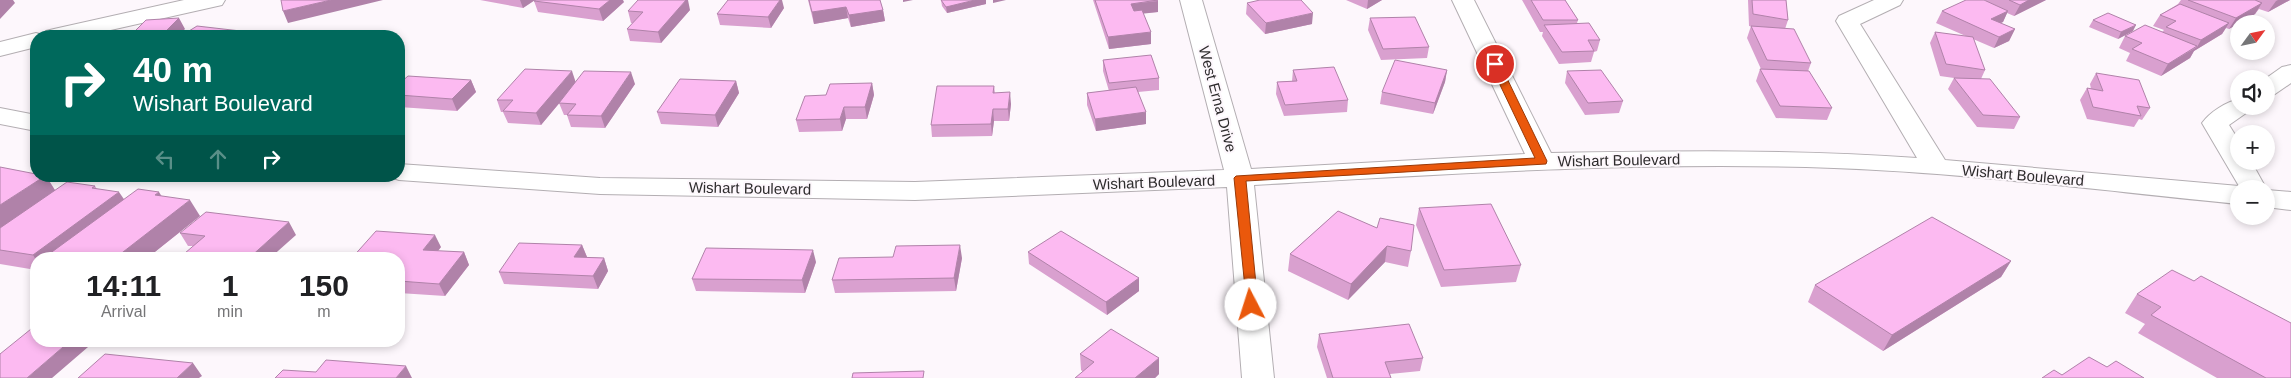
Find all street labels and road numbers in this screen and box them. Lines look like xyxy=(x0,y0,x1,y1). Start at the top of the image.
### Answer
street label: West Erna Drive xyxy=(1196,44,1240,154)
street label: Wishart Boulevard xyxy=(1558,150,1680,170)
street label: Wishart Boulevard xyxy=(1961,161,2085,189)
street label: Wishart Boulevard xyxy=(1092,171,1216,193)
street label: Wishart Boulevard xyxy=(689,178,811,198)

